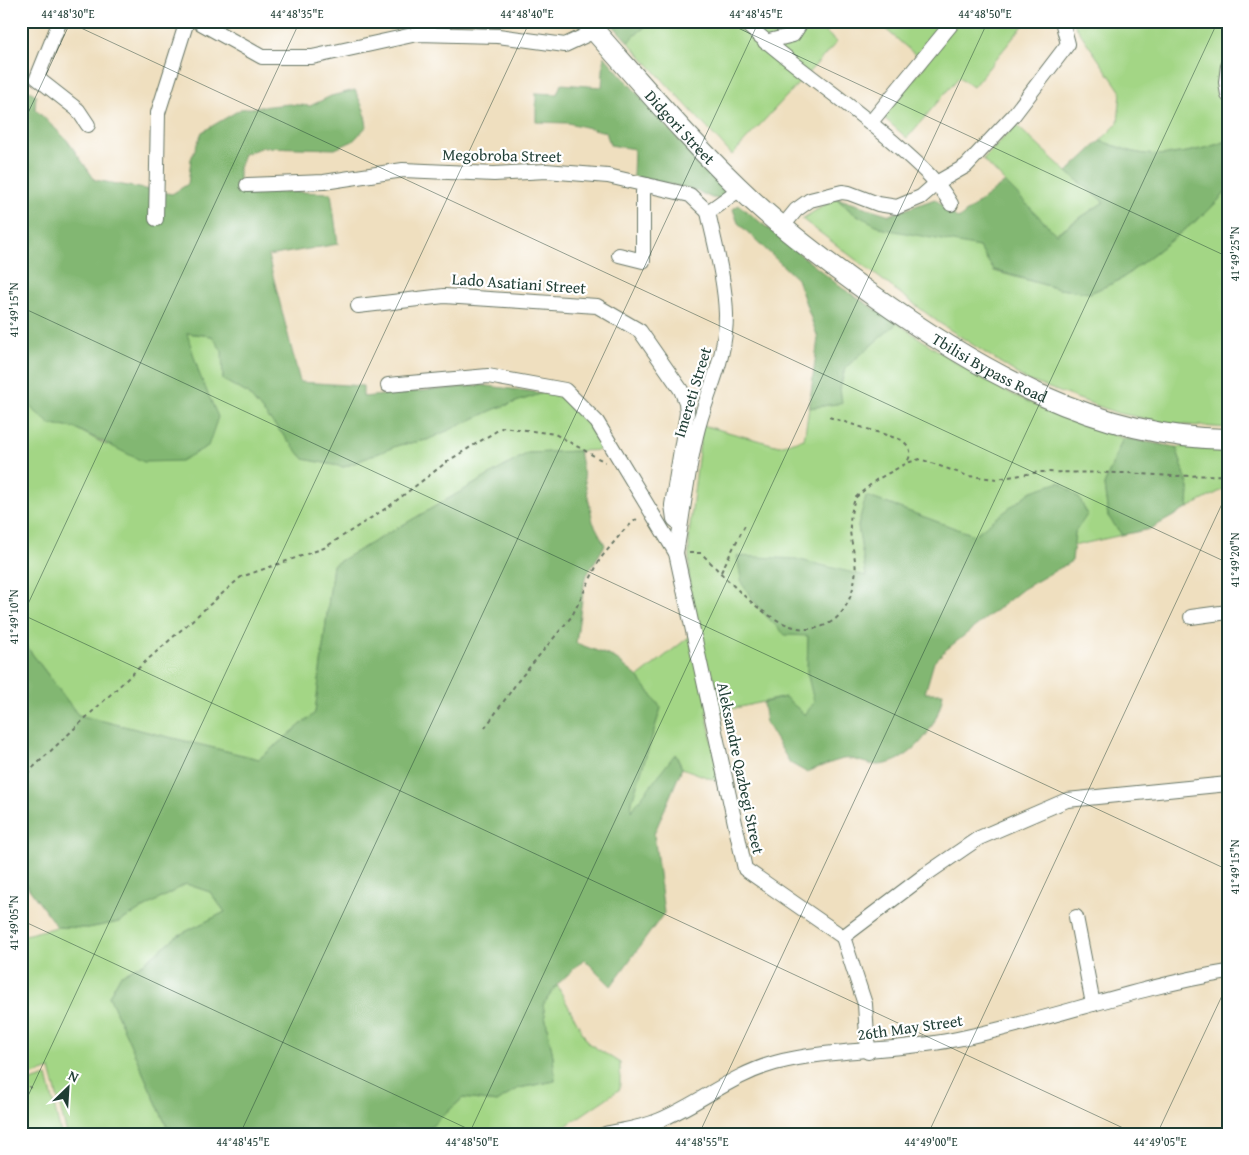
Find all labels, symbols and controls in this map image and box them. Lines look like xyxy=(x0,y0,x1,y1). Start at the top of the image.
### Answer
text: 44°48'30"E xyxy=(41,5,95,22)
text: 44°48'35"E xyxy=(270,5,324,22)
text: 44°48'40"E xyxy=(500,5,554,22)
text: 44°48'45"E xyxy=(729,5,783,22)
text: 44°48'50"E xyxy=(958,5,1012,22)
street label: Didgori Street xyxy=(640,84,721,170)
street label: Megobroba Street xyxy=(442,142,562,168)
text: 41°49'25"N xyxy=(1226,226,1243,282)
street label: Lado Asatiani Street xyxy=(451,266,587,300)
text: 41°49'15"N xyxy=(5,282,22,338)
street label: Tbilisi Bypass Road xyxy=(927,326,1052,409)
street label: Imereti Street xyxy=(667,343,717,440)
text: 41°49'20"N xyxy=(1226,532,1243,588)
text: 41°49'10"N xyxy=(5,589,22,645)
street label: Aleksandre Qazbegi Street xyxy=(711,680,771,857)
text: 41°49'15"N xyxy=(1226,839,1243,895)
text: 41°49'05"N xyxy=(5,895,22,951)
street label: 26th May Street xyxy=(856,1008,965,1046)
north arrow xyxy=(42,1062,92,1112)
text: N xyxy=(65,1065,83,1088)
text: 44°48'45"E xyxy=(216,1133,270,1150)
text: 44°48'50"E xyxy=(445,1133,499,1150)
text: 44°48'55"E xyxy=(675,1133,729,1150)
text: 44°49'00"E xyxy=(904,1133,958,1150)
text: 44°49'05"E xyxy=(1133,1133,1187,1150)

